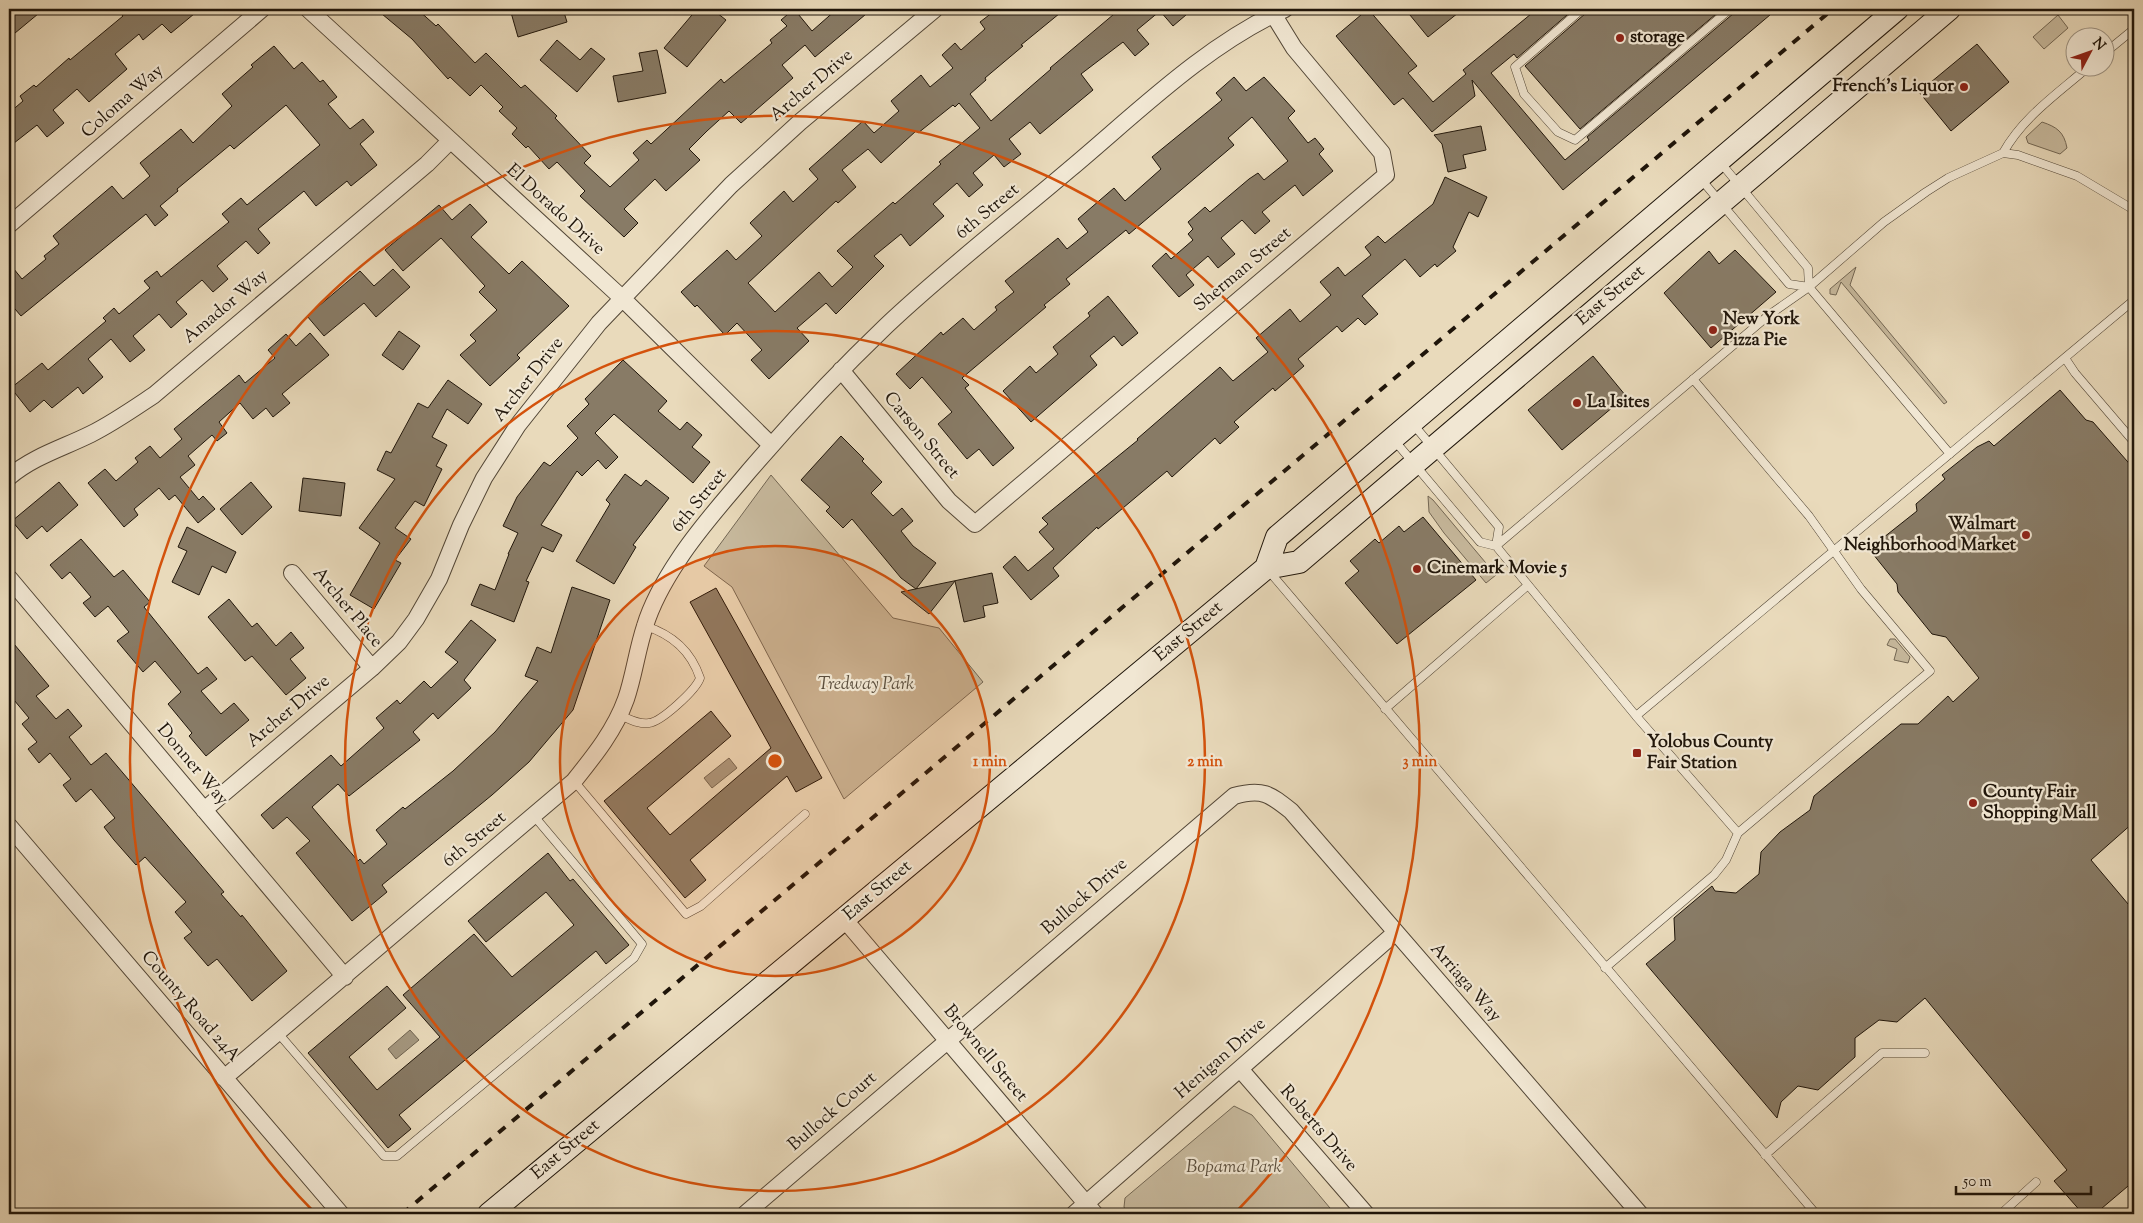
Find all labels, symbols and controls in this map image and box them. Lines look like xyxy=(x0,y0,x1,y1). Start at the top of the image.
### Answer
place label: storage xyxy=(1630,25,1686,51)
north arrow xyxy=(2066,28,2116,78)
marker: storage xyxy=(1614,32,1626,44)
text: N xyxy=(2087,34,2110,56)
street label: Archer Drive xyxy=(765,43,859,129)
street label: Coloma Way xyxy=(76,59,170,145)
place label: French's Liquor xyxy=(1832,74,1954,100)
marker: French's Liquor xyxy=(1958,81,1970,93)
street label: El Dorado Drive xyxy=(500,158,610,262)
street label: 6th Street xyxy=(951,178,1025,246)
street label: Sherman Street xyxy=(1189,221,1297,319)
street label: East Street xyxy=(1571,259,1651,333)
street label: Amador Way xyxy=(178,264,274,350)
place label: New York Pizza Pie xyxy=(1723,307,1800,354)
marker: New York Pizza Pie xyxy=(1707,324,1719,336)
street label: Archer Drive xyxy=(487,332,571,428)
street label: Carson Street xyxy=(877,387,965,485)
place label: La Isites xyxy=(1587,390,1650,416)
marker: La Isites xyxy=(1571,397,1583,409)
street label: 6th Street xyxy=(666,463,734,539)
place label: Walmart Neighborhood Market xyxy=(1844,512,2017,559)
marker: Walmart Neighborhood Market xyxy=(2020,529,2032,541)
place label: Cinemark Movie 5 xyxy=(1427,556,1568,582)
street label: Archer Place xyxy=(305,562,389,654)
marker: Cinemark Movie 5 xyxy=(1411,563,1423,575)
street label: East Street xyxy=(1149,595,1229,669)
street label: Archer Drive xyxy=(242,669,336,755)
park label: Tredway Park xyxy=(818,672,914,698)
street label: Donner Way xyxy=(150,718,234,812)
place label: Yolobus County Fair Station xyxy=(1647,730,1773,777)
marker: Yolobus County Fair Station xyxy=(1631,747,1643,759)
centre of rings xyxy=(766,752,784,770)
text: 1 min xyxy=(973,752,1007,773)
text: 2 min xyxy=(1187,752,1223,773)
text: 3 min xyxy=(1403,752,1438,773)
place label: County Fair Shopping Mall xyxy=(1983,780,2098,827)
marker: County Fair Shopping Mall xyxy=(1967,797,1979,809)
street label: 6th Street xyxy=(438,806,512,874)
street label: Bullock Drive xyxy=(1036,852,1134,942)
street label: East Street xyxy=(838,854,918,928)
street label: Arriaga Way xyxy=(1423,938,1507,1028)
street label: County Road 24A xyxy=(134,946,246,1069)
street label: Brownell Street xyxy=(936,1000,1034,1108)
street label: Henigan Drive xyxy=(1170,1012,1272,1106)
street label: Bullock Court xyxy=(783,1066,883,1158)
street label: Roberts Drive xyxy=(1273,1080,1363,1178)
street label: East Street xyxy=(526,1113,606,1187)
park label: Bopama Park xyxy=(1186,1155,1282,1181)
scale bar xyxy=(1956,1163,2090,1195)
text: 50 m xyxy=(1962,1172,1992,1193)

